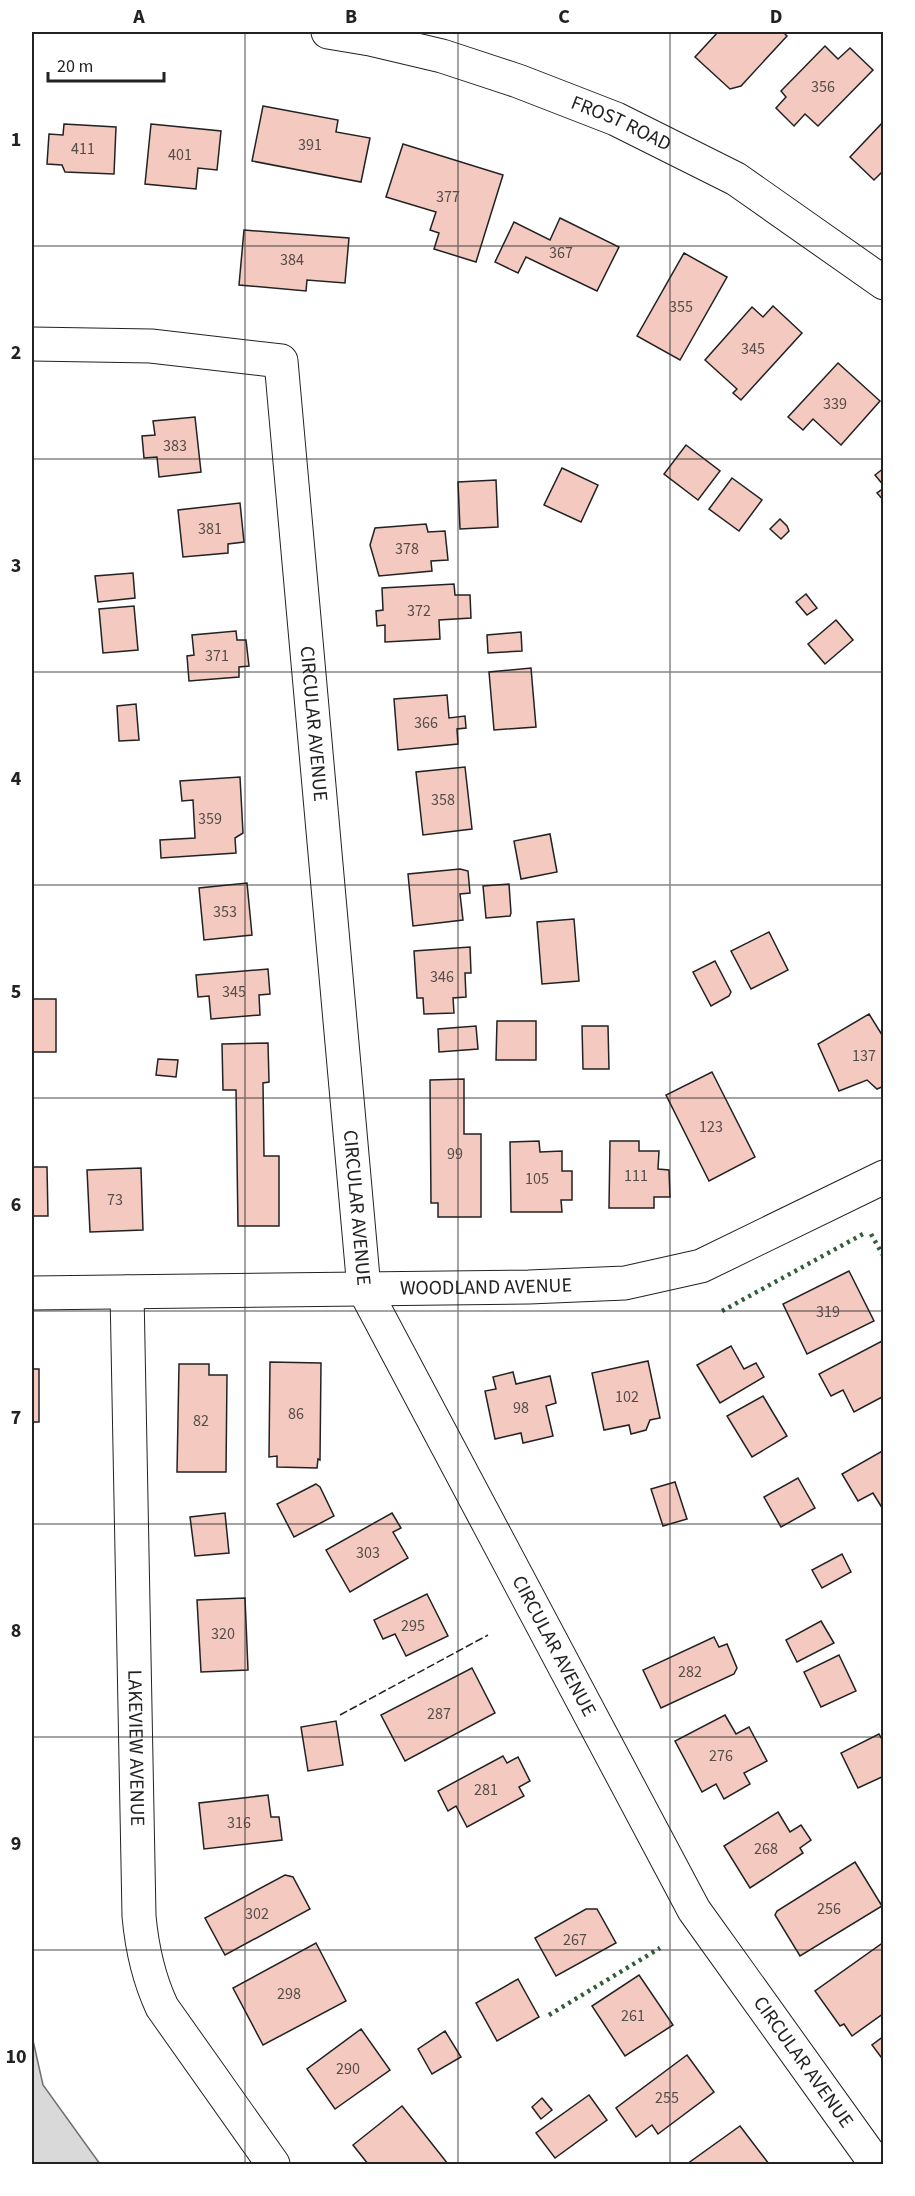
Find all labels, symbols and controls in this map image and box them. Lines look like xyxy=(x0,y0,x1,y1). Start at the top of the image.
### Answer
text: A xyxy=(132,3,145,31)
text: B xyxy=(345,3,357,31)
text: C xyxy=(558,3,570,31)
text: D xyxy=(770,3,782,31)
scale bar xyxy=(48,45,164,83)
text: 20 m xyxy=(57,54,93,79)
house number: 356 xyxy=(811,76,835,98)
street label: FROST ROAD xyxy=(567,89,676,158)
text: 1 xyxy=(11,126,21,154)
house number: 391 xyxy=(298,134,322,156)
house number: 411 xyxy=(71,138,95,160)
house number: 401 xyxy=(168,144,192,166)
house number: 377 xyxy=(436,186,460,208)
house number: 367 xyxy=(549,242,573,264)
house number: 384 xyxy=(280,249,304,271)
house number: 355 xyxy=(669,296,693,318)
house number: 345 xyxy=(741,338,765,360)
text: 2 xyxy=(11,339,21,367)
house number: 339 xyxy=(823,393,847,415)
house number: 383 xyxy=(163,435,187,457)
house number: 381 xyxy=(198,518,222,540)
house number: 378 xyxy=(395,538,419,560)
text: 3 xyxy=(11,552,21,580)
house number: 372 xyxy=(407,600,431,622)
house number: 371 xyxy=(205,645,229,667)
street label: CIRCULAR AVENUE xyxy=(293,645,334,803)
house number: 366 xyxy=(414,712,438,734)
text: 4 xyxy=(11,765,22,793)
house number: 358 xyxy=(431,789,455,811)
house number: 359 xyxy=(198,808,222,830)
house number: 353 xyxy=(213,901,237,923)
house number: 346 xyxy=(430,966,454,988)
text: 5 xyxy=(11,978,21,1006)
house number: 345 xyxy=(222,981,246,1003)
house number: 137 xyxy=(852,1045,876,1067)
house number: 123 xyxy=(699,1116,723,1138)
street label: CIRCULAR AVENUE xyxy=(336,1129,378,1287)
house number: 99 xyxy=(447,1143,463,1165)
house number: 111 xyxy=(624,1165,648,1187)
house number: 105 xyxy=(525,1168,549,1190)
house number: 73 xyxy=(107,1189,123,1211)
text: 6 xyxy=(11,1191,21,1219)
street label: WOODLAND AVENUE xyxy=(400,1271,573,1303)
house number: 319 xyxy=(816,1301,840,1323)
house number: 102 xyxy=(615,1386,639,1408)
house number: 98 xyxy=(513,1397,529,1419)
house number: 86 xyxy=(288,1403,304,1425)
text: 7 xyxy=(11,1404,21,1432)
house number: 82 xyxy=(193,1410,209,1432)
house number: 303 xyxy=(356,1542,380,1564)
street label: CIRCULAR AVENUE xyxy=(505,1571,603,1722)
house number: 295 xyxy=(401,1615,425,1637)
text: 8 xyxy=(11,1617,21,1645)
house number: 320 xyxy=(211,1623,235,1645)
house number: 282 xyxy=(678,1661,702,1683)
street label: LAKEVIEW AVENUE xyxy=(120,1669,151,1826)
house number: 287 xyxy=(427,1703,451,1725)
house number: 276 xyxy=(709,1745,733,1767)
house number: 281 xyxy=(474,1779,498,1801)
house number: 316 xyxy=(227,1812,251,1834)
text: 9 xyxy=(11,1830,21,1858)
house number: 268 xyxy=(754,1838,778,1860)
house number: 256 xyxy=(817,1898,841,1920)
house number: 302 xyxy=(245,1903,269,1925)
house number: 267 xyxy=(563,1929,587,1951)
house number: 298 xyxy=(277,1983,301,2005)
street label: CIRCULAR AVENUE xyxy=(746,1991,860,2134)
house number: 261 xyxy=(621,2005,645,2027)
text: 10 xyxy=(5,2043,27,2071)
house number: 290 xyxy=(336,2058,360,2080)
house number: 255 xyxy=(655,2087,679,2109)

